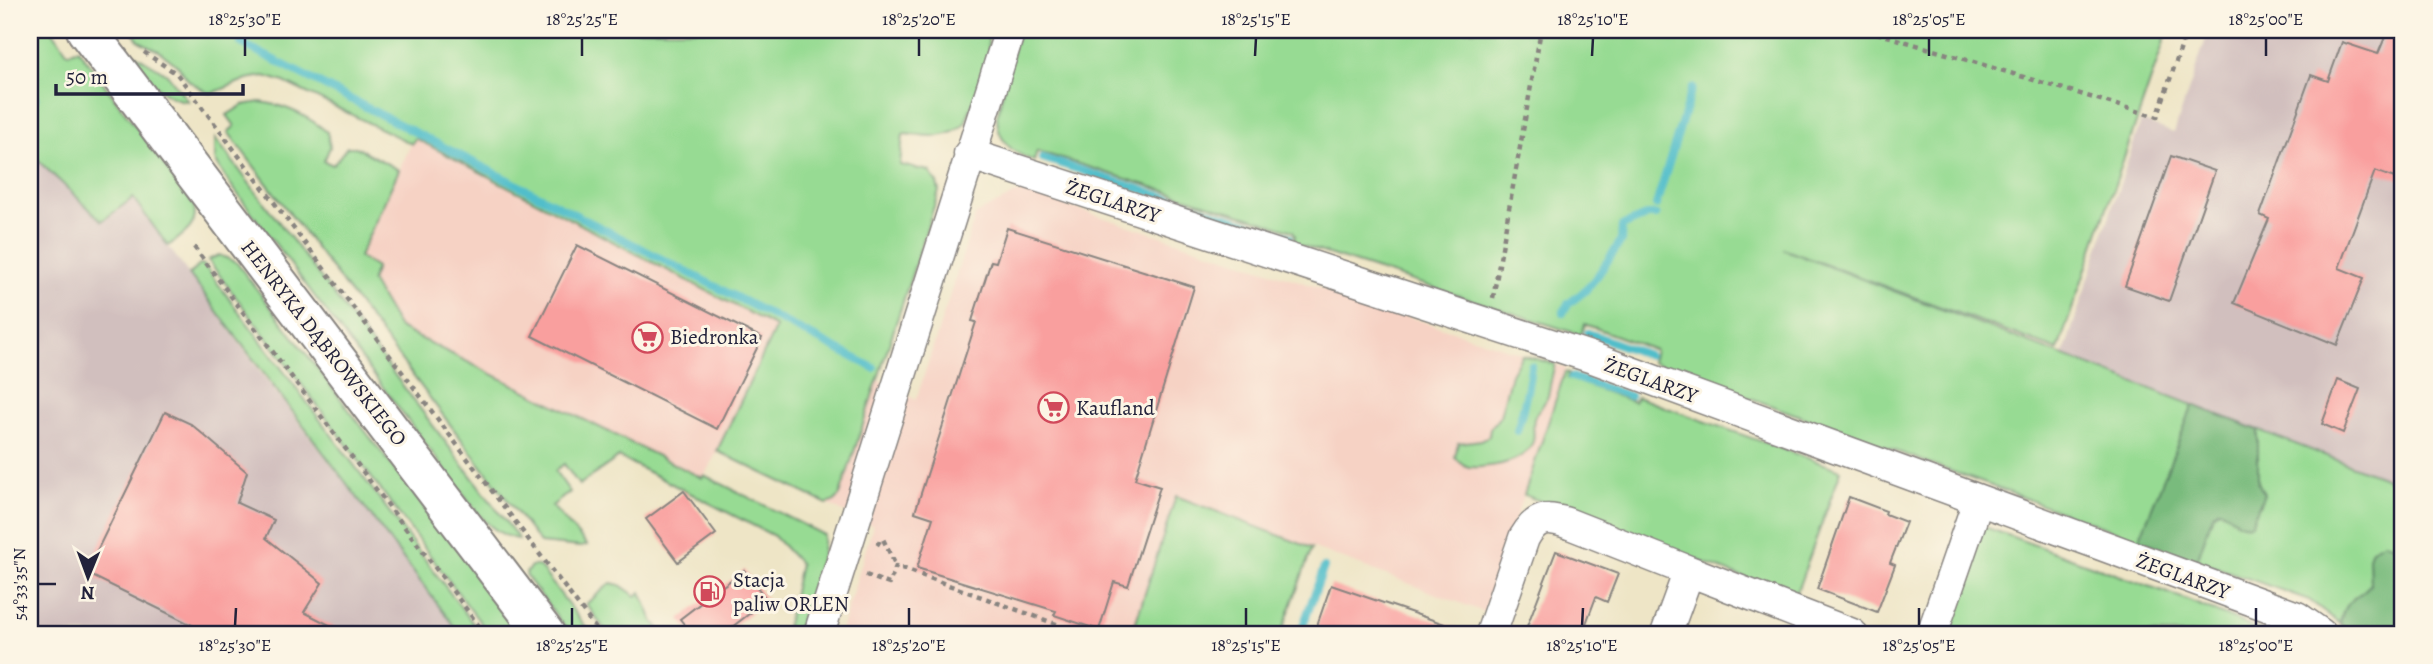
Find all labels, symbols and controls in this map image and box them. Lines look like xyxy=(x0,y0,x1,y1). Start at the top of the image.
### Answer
text: 18°25'30"E xyxy=(209,7,281,31)
text: 18°25'25"E xyxy=(546,7,618,31)
text: 18°25'20"E xyxy=(882,7,956,31)
text: 18°25'15"E xyxy=(1221,7,1291,31)
text: 18°25'10"E xyxy=(1557,7,1629,31)
text: 18°25'05"E xyxy=(1892,7,1966,31)
text: 18°25'00"E xyxy=(2229,7,2303,31)
scale bar xyxy=(56,52,243,96)
text: 50 m xyxy=(66,63,108,91)
street label: ŻEGLARZY xyxy=(1062,173,1164,230)
street label: HENRYKA DĄBROWSKIEGO xyxy=(235,234,413,452)
supermarket icon: Biedronka xyxy=(630,320,664,354)
place label: Biedronka xyxy=(670,323,759,351)
street label: ŻEGLARZY xyxy=(1600,350,1702,410)
supermarket icon: Kaufland xyxy=(1036,391,1070,425)
place label: Kaufland xyxy=(1076,394,1155,422)
north arrow xyxy=(52,542,122,612)
street label: ŻEGLARZY xyxy=(2132,546,2234,606)
text: 54°33'35"N xyxy=(7,547,31,621)
place label: Stacja paliw ORLEN xyxy=(733,566,849,618)
fuel station icon: Stacja paliw ORLEN xyxy=(693,575,727,609)
text: N xyxy=(80,580,95,606)
text: 18°25'30"E xyxy=(199,633,271,657)
text: 18°25'25"E xyxy=(536,633,608,657)
text: 18°25'20"E xyxy=(872,633,946,657)
text: 18°25'15"E xyxy=(1211,633,1281,657)
text: 18°25'10"E xyxy=(1546,633,1618,657)
text: 18°25'05"E xyxy=(1882,633,1956,657)
text: 18°25'00"E xyxy=(2219,633,2293,657)

